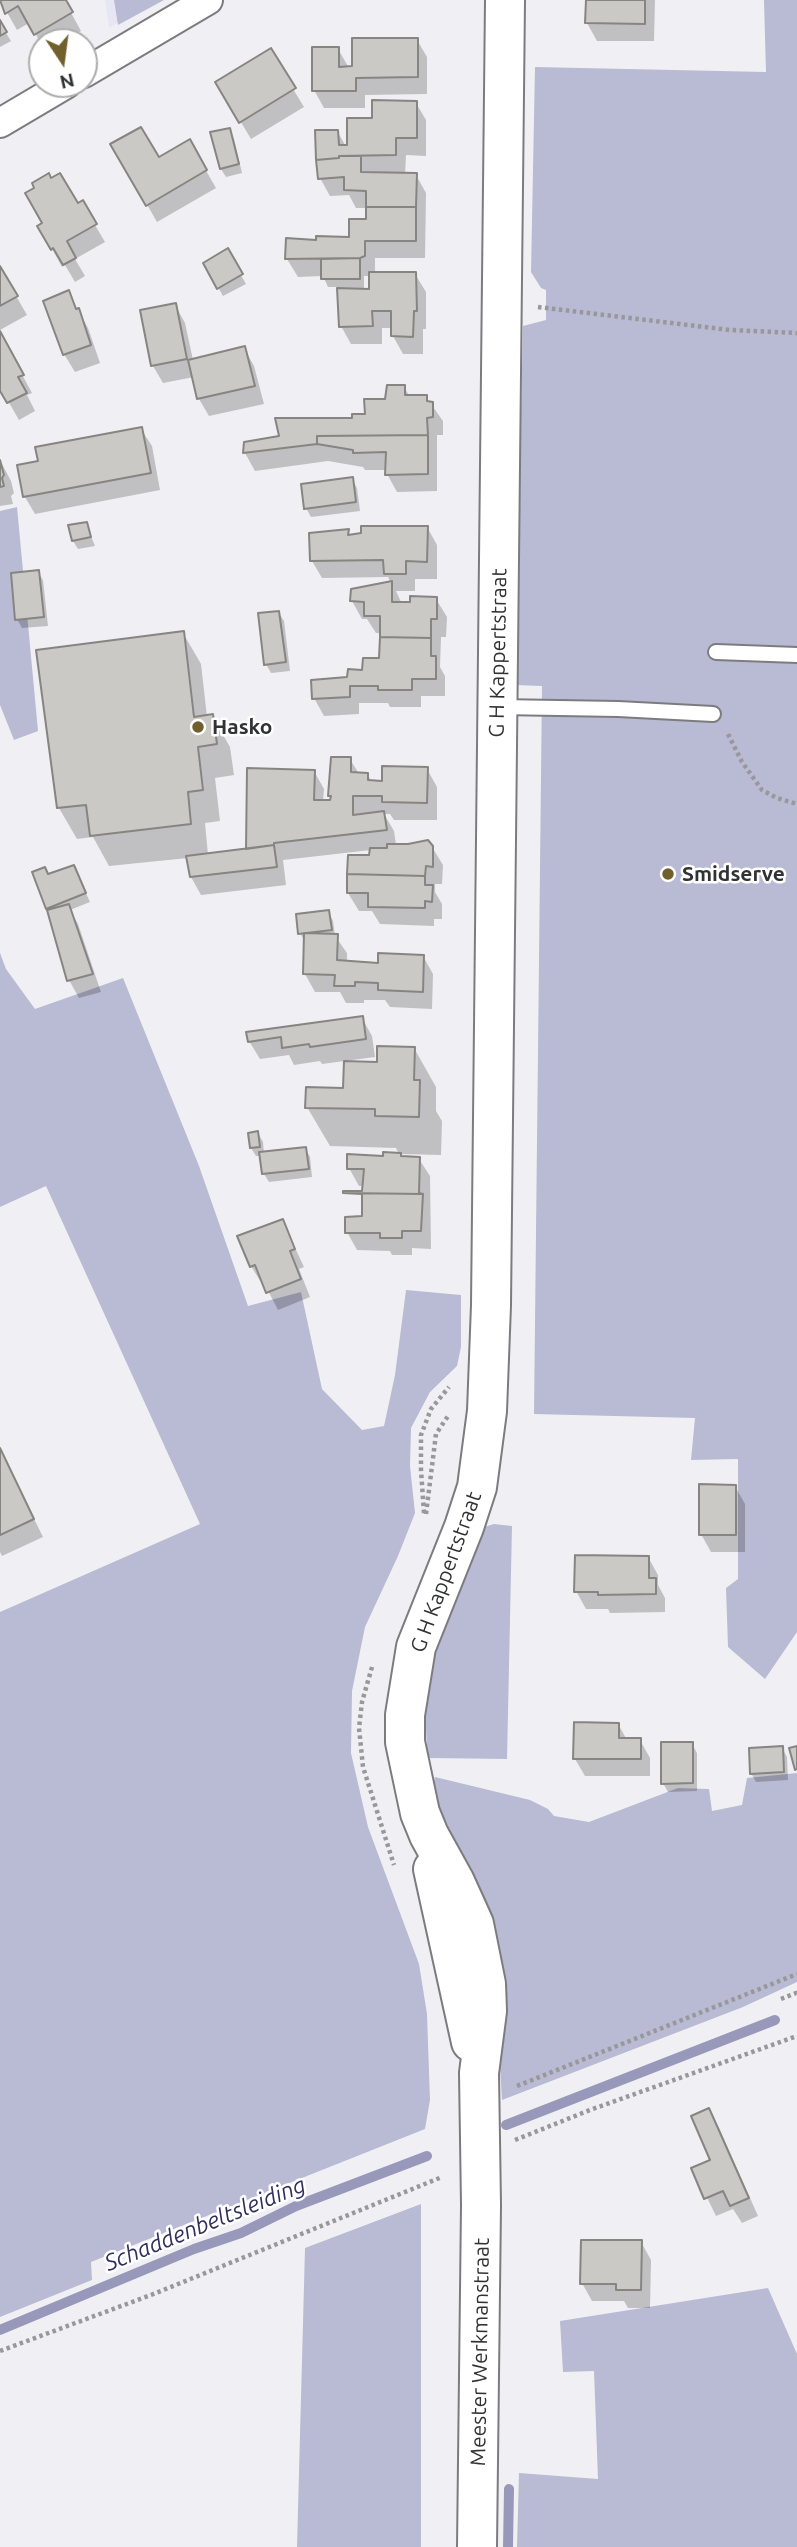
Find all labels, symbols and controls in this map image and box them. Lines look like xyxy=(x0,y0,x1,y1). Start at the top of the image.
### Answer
north arrow xyxy=(28,28,98,98)
text: N xyxy=(58,69,77,94)
street label: G H Kappertstraat xyxy=(484,568,512,738)
place label: Hasko xyxy=(212,714,272,740)
marker: Hasko xyxy=(190,719,206,735)
place label: Smidserve xyxy=(682,861,785,887)
marker: Smidserve xyxy=(660,866,676,882)
street label: G H Kappertstraat xyxy=(405,1488,487,1656)
water label: Schaddenbeltsleiding xyxy=(100,2171,310,2277)
street label: Meester Werkmanstraat xyxy=(465,2238,495,2466)

